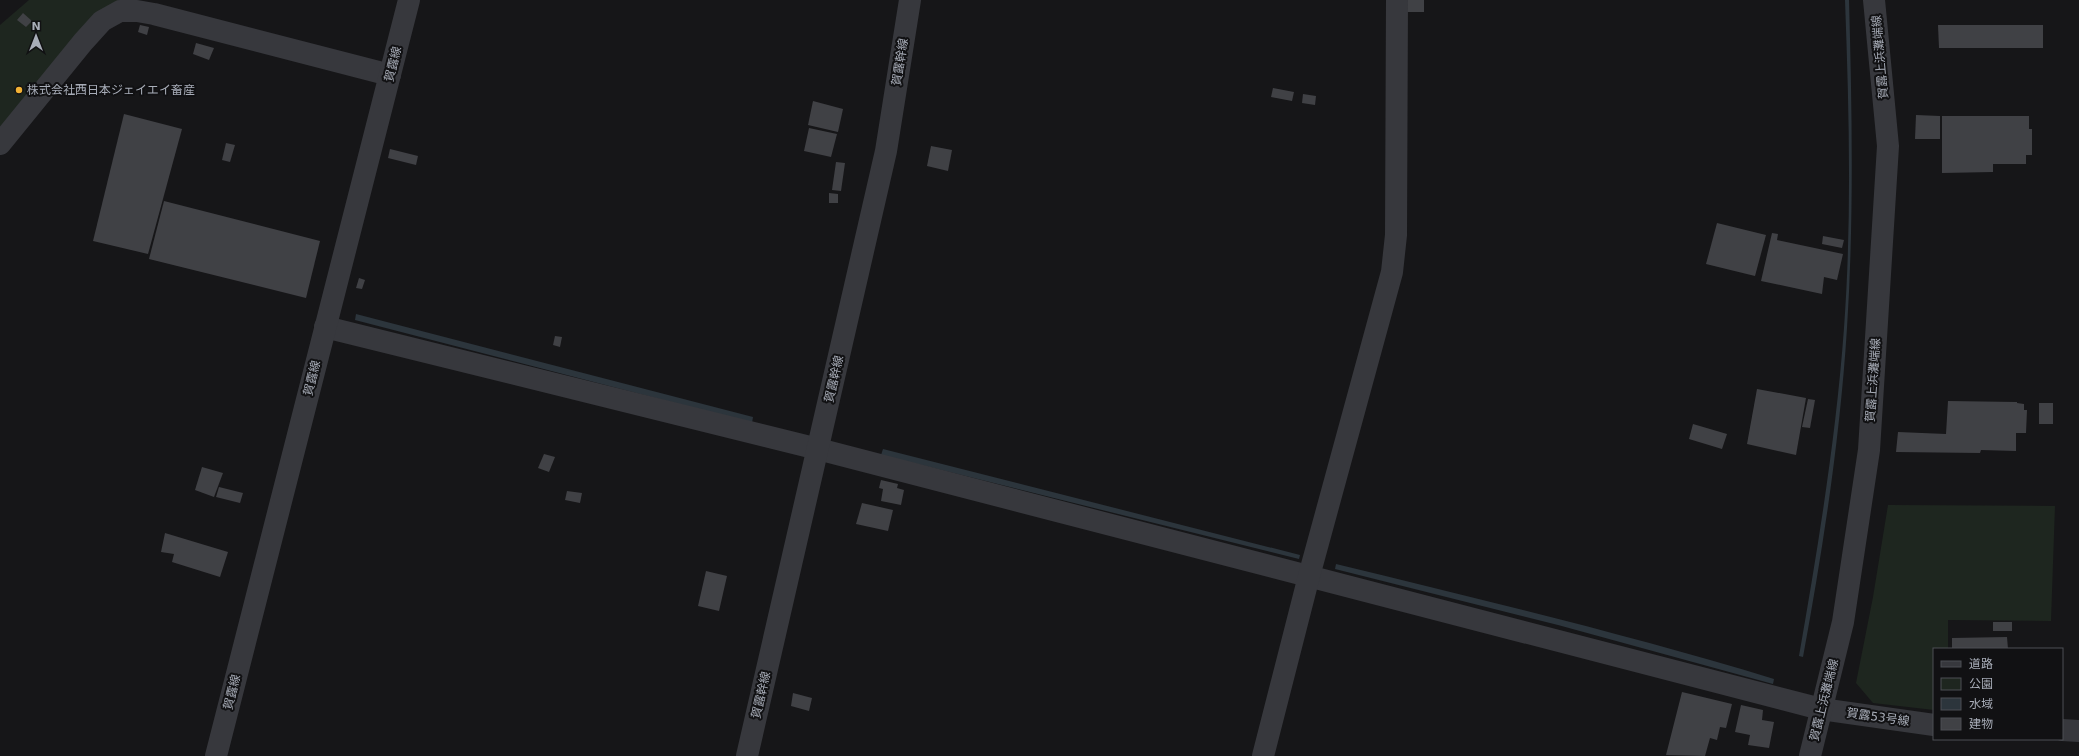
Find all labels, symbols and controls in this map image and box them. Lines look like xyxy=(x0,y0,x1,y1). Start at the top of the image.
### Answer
street label: 賀露上浜灘端線 xyxy=(1869,15,1891,99)
north arrow xyxy=(16,16,56,56)
text: N xyxy=(31,20,41,33)
street label: 賀露幹線 xyxy=(889,37,911,87)
street label: 賀露線 xyxy=(382,45,404,83)
place label: 株式会社西日本ジェイエイ畜産 xyxy=(27,83,195,97)
marker: 株式会社西日本ジェイエイ畜産 xyxy=(14,85,24,95)
street label: 賀露上浜灘端線 xyxy=(1863,338,1883,422)
street label: 賀露幹線 xyxy=(822,354,846,404)
street label: 賀露線 xyxy=(301,359,323,397)
legend xyxy=(1933,648,2063,740)
text: 道路 xyxy=(1969,657,1993,671)
street label: 賀露上浜灘端線 xyxy=(1807,658,1841,742)
street label: 賀露幹線 xyxy=(749,670,773,720)
street label: 賀露線 xyxy=(221,673,243,711)
text: 公園 xyxy=(1969,677,1993,691)
text: 水域 xyxy=(1969,697,1993,711)
street label: 賀露53号線 xyxy=(1846,706,1910,728)
text: 建物 xyxy=(1969,717,1993,731)

